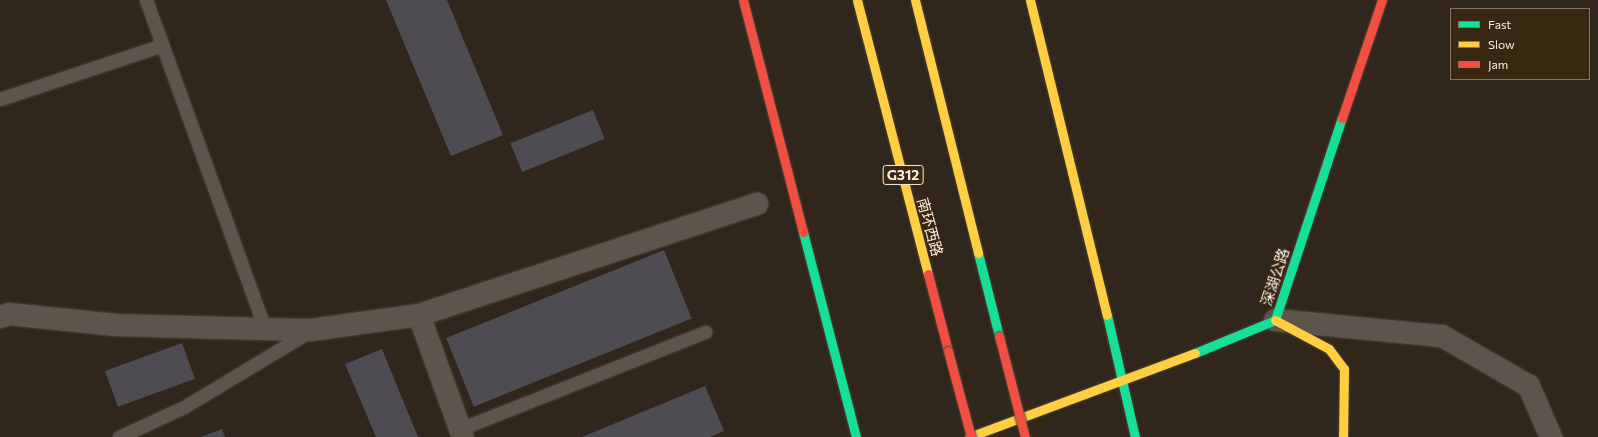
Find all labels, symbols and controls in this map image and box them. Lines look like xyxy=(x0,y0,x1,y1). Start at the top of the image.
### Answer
legend xyxy=(1450,8,1590,80)
text: Fast xyxy=(1488,17,1511,31)
text: Slow xyxy=(1488,37,1515,51)
text: Jam xyxy=(1488,57,1508,71)
road number: G312 xyxy=(882,163,924,187)
street label: 南环西路 xyxy=(914,196,946,258)
street label: 深湖公路 xyxy=(1257,246,1293,308)

